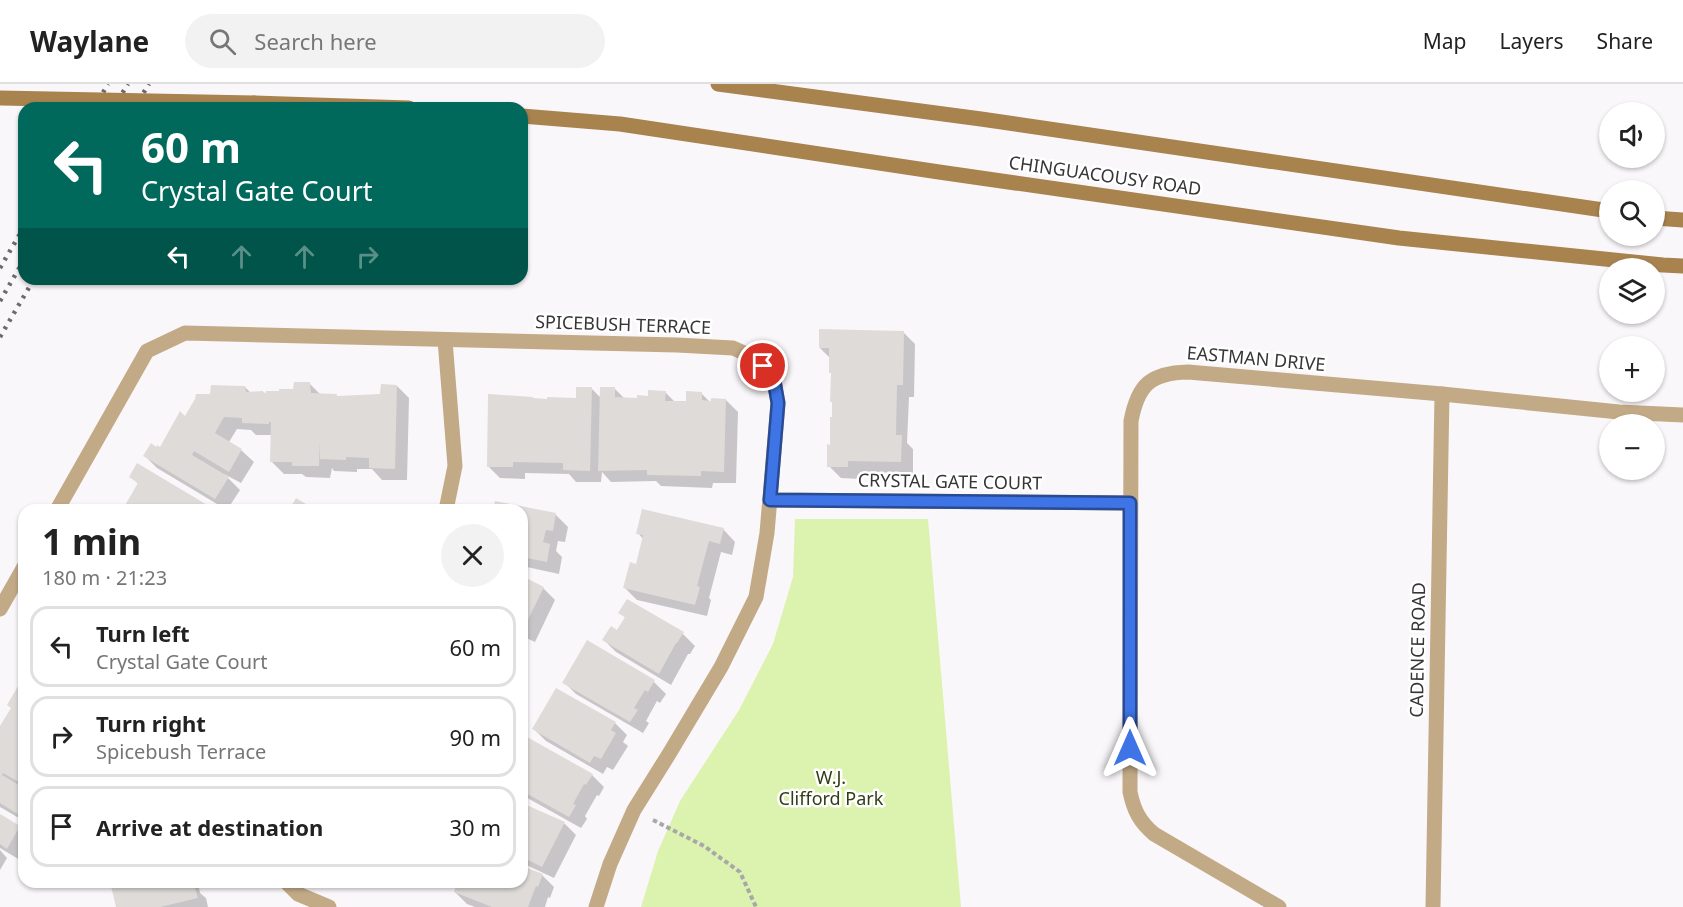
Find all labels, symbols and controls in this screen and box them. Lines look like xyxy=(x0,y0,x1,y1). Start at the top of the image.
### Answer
search box xyxy=(185,14,605,68)
text: Waylane xyxy=(30,22,149,60)
icon: search xyxy=(206,25,239,58)
text: Search here xyxy=(254,26,377,56)
text: Map xyxy=(1423,27,1467,55)
text: Layers xyxy=(1500,27,1564,55)
text: Share xyxy=(1597,27,1653,55)
map controls xyxy=(1599,102,1665,480)
button: sound xyxy=(1599,102,1665,168)
text: 60 m xyxy=(141,118,241,175)
icon: left xyxy=(42,126,120,204)
street label: CHINGUACOUSY ROAD xyxy=(1007,150,1203,200)
text: Crystal Gate Court xyxy=(141,172,373,209)
button: search xyxy=(1599,180,1665,246)
icon: left xyxy=(162,240,195,273)
icon: ahead xyxy=(225,240,258,273)
icon: ahead xyxy=(288,240,321,273)
icon: right xyxy=(351,240,384,273)
button: layers xyxy=(1599,258,1665,324)
street label: SPICEBUSH TERRACE xyxy=(535,309,711,339)
button: + xyxy=(1599,336,1665,402)
pin xyxy=(737,340,788,391)
street label: EASTMAN DRIVE xyxy=(1186,340,1326,376)
icon: arrive xyxy=(746,349,779,382)
button: − xyxy=(1599,414,1665,480)
street label: CRYSTAL GATE COURT xyxy=(858,467,1042,495)
text: 1 min xyxy=(42,517,141,566)
button: close xyxy=(441,524,504,587)
text: 180 m · 21:23 xyxy=(42,564,167,591)
street label: CADENCE ROAD xyxy=(1404,582,1430,718)
text: Turn left xyxy=(96,618,190,648)
icon: left xyxy=(45,630,78,663)
text: 60 m xyxy=(450,632,501,662)
text: Crystal Gate Court xyxy=(96,648,268,675)
text: Turn right xyxy=(96,708,206,738)
position arrow xyxy=(1098,716,1162,780)
icon: right xyxy=(45,720,78,753)
text: 90 m xyxy=(450,722,501,752)
text: Spicebush Terrace xyxy=(96,738,266,765)
park label: W.J. Clifford Park xyxy=(779,765,884,810)
icon: arrive xyxy=(45,810,78,843)
text: Arrive at destination xyxy=(96,812,323,842)
text: 30 m xyxy=(450,812,501,842)

